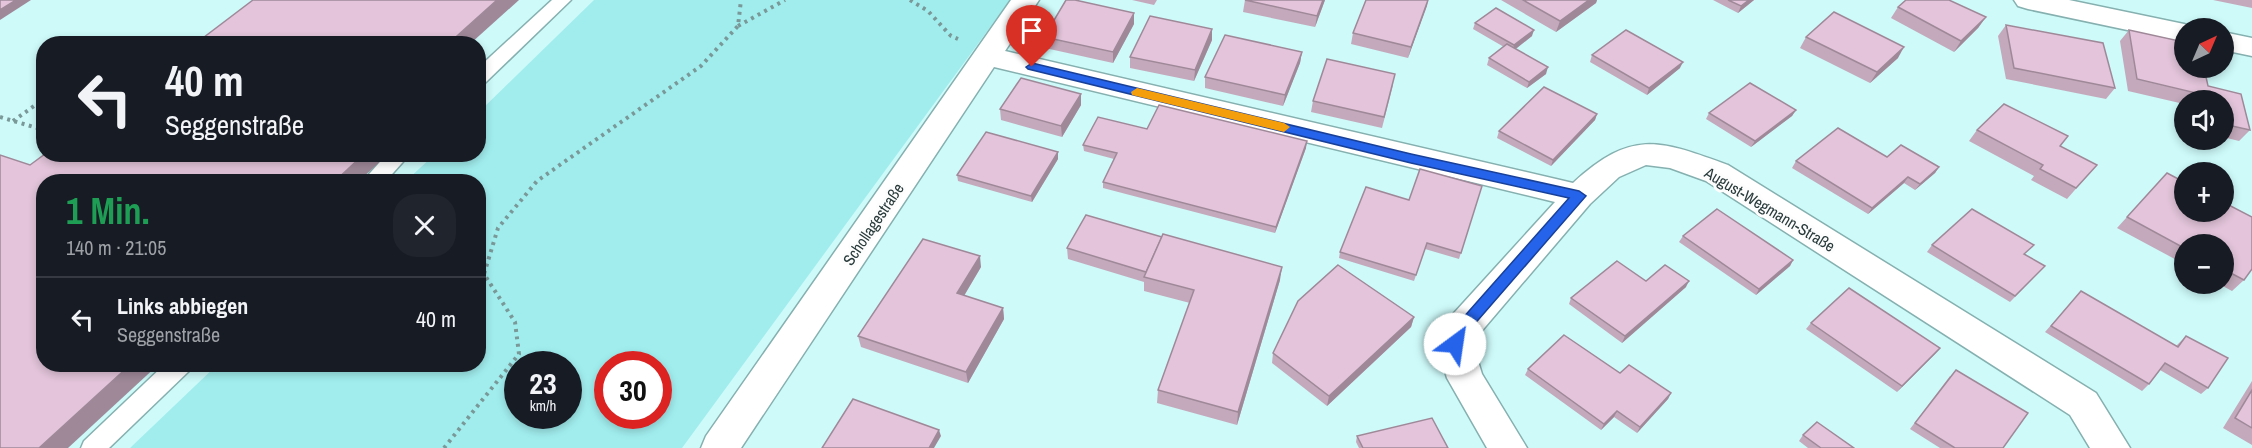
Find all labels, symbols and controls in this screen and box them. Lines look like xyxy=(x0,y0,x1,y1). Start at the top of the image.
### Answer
pin xyxy=(1006,5,1057,67)
icon: arrive xyxy=(1015,14,1048,47)
north arrow xyxy=(2174,18,2234,78)
map controls xyxy=(2174,18,2234,294)
text: 40 m xyxy=(165,53,244,109)
icon: left xyxy=(66,60,144,138)
button: sound xyxy=(2174,90,2234,150)
text: Seggenstraße xyxy=(165,107,304,143)
street label: August-Wegmann-Straße xyxy=(1700,161,1839,257)
button: + xyxy=(2174,162,2234,222)
street label: Schollagestraße xyxy=(837,179,909,269)
text: 1 Min. xyxy=(66,187,150,235)
button: close xyxy=(393,194,456,257)
text: 140 m · 21:05 xyxy=(66,234,166,261)
button: − xyxy=(2174,234,2234,294)
text: Links abbiegen xyxy=(117,291,248,321)
icon: left xyxy=(66,303,99,336)
text: 40 m xyxy=(416,304,456,334)
position arrow xyxy=(1423,312,1487,376)
text: Seggenstraße xyxy=(117,321,220,348)
speed limit sign: 30 xyxy=(594,351,672,429)
text: 23 xyxy=(529,363,557,403)
text: km/h xyxy=(530,395,556,416)

